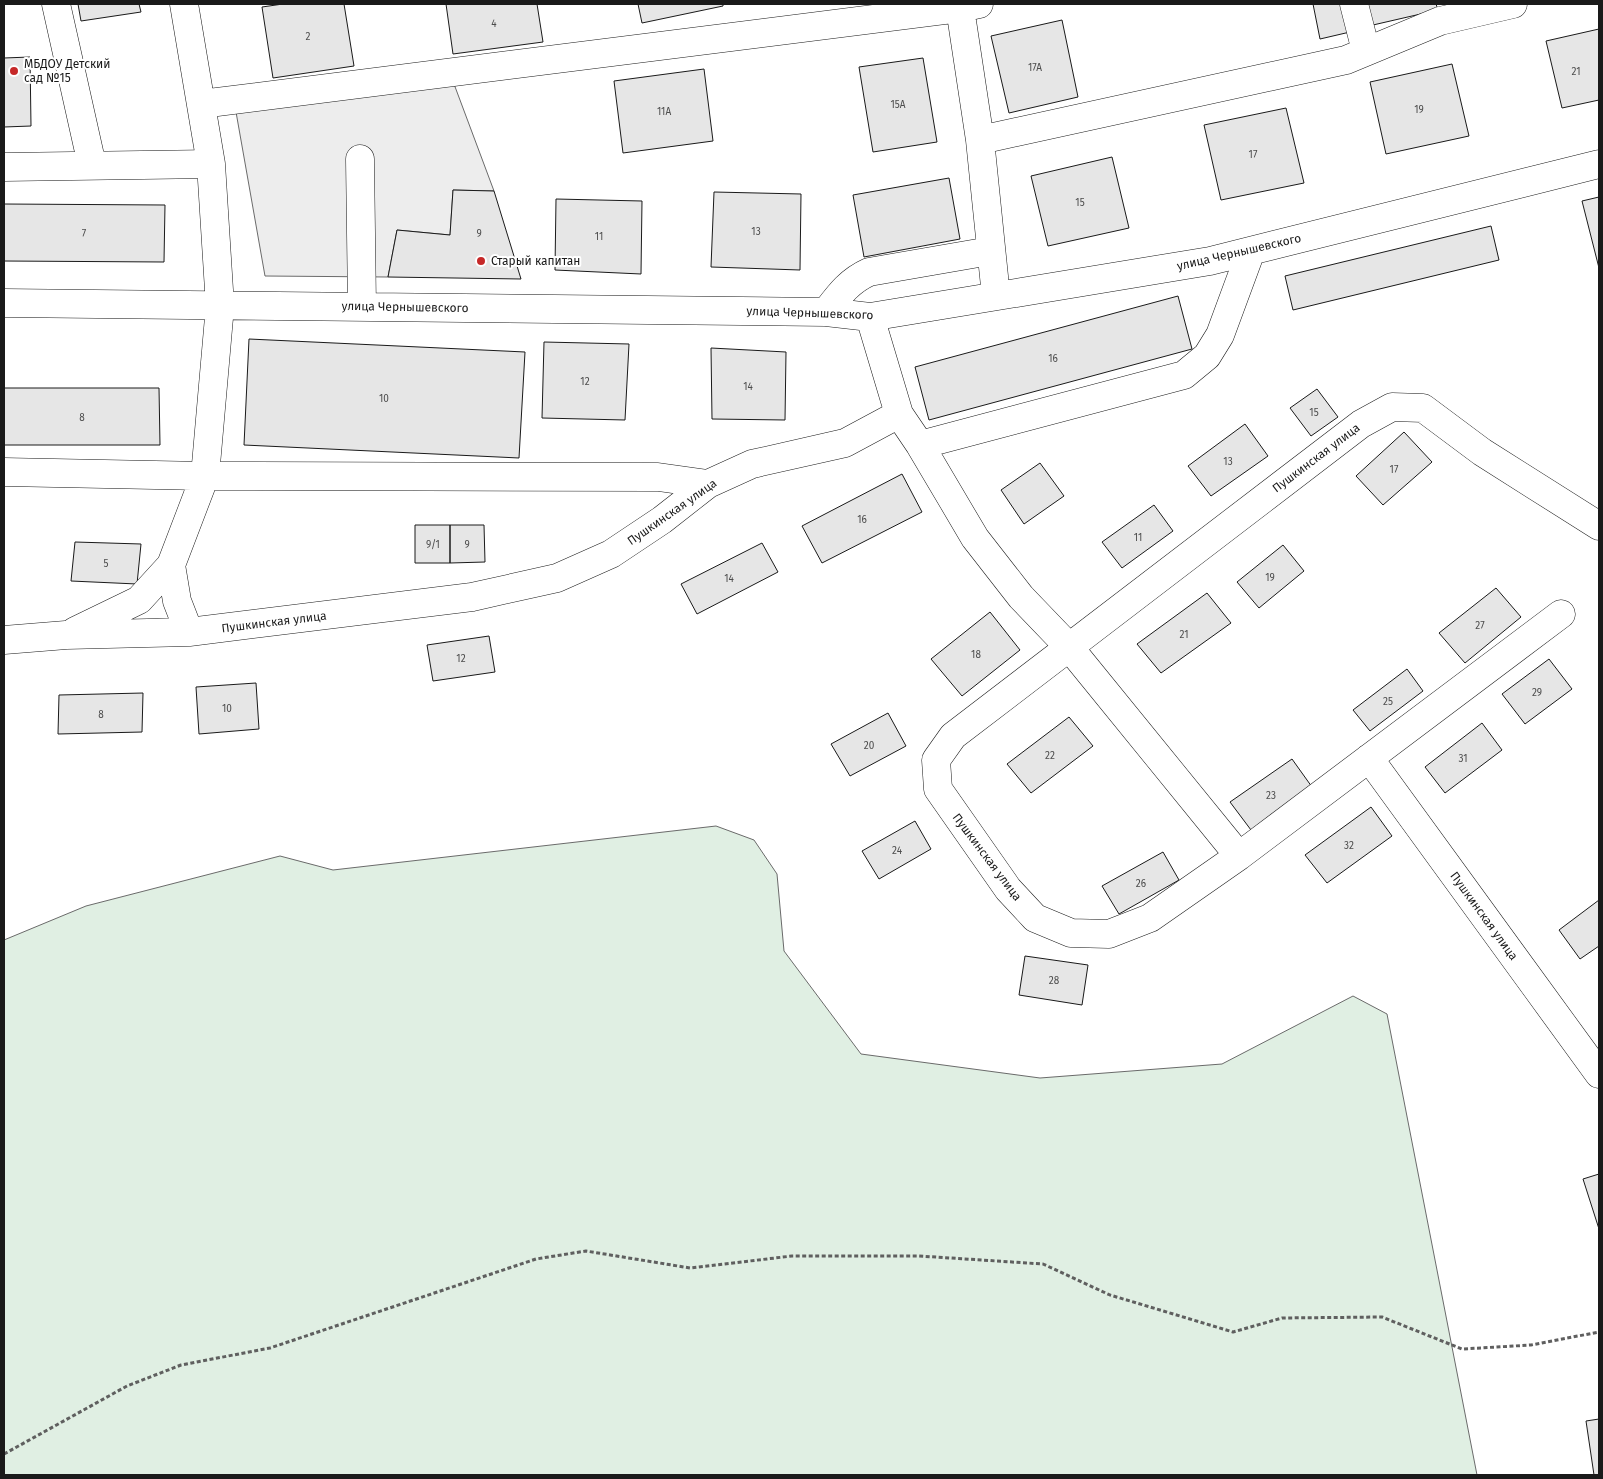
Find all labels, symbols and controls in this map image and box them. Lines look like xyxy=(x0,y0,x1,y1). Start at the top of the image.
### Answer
house number: 4 xyxy=(491,18,497,30)
house number: 2 xyxy=(306,31,311,43)
place label: МБДОУ Детский сад №15 xyxy=(24,57,111,85)
house number: 17А xyxy=(1028,62,1042,74)
marker: МБДОУ Детский сад №15 xyxy=(8,65,20,77)
house number: 21 xyxy=(1571,66,1581,78)
house number: 15А xyxy=(890,99,906,111)
house number: 19 xyxy=(1414,104,1424,116)
house number: 11А xyxy=(657,106,671,118)
house number: 17 xyxy=(1249,149,1258,161)
house number: 15 xyxy=(1075,197,1085,209)
house number: 13 xyxy=(751,226,761,238)
house number: 7 xyxy=(82,228,87,240)
house number: 9 xyxy=(476,228,482,240)
house number: 11 xyxy=(595,231,603,243)
street label: улица Чернышевского xyxy=(1176,231,1302,273)
place label: Старый капитан xyxy=(491,254,580,268)
marker: Старый капитан xyxy=(475,255,487,267)
street label: улица Чернышевского xyxy=(341,299,469,315)
street label: улица Чернышевского xyxy=(746,304,874,322)
house number: 16 xyxy=(1048,353,1058,365)
house number: 12 xyxy=(580,376,590,388)
house number: 14 xyxy=(743,381,754,393)
house number: 10 xyxy=(379,393,389,405)
house number: 15 xyxy=(1309,407,1319,419)
house number: 8 xyxy=(79,412,85,424)
street label: Пушкинская улица xyxy=(1270,421,1362,495)
house number: 13 xyxy=(1223,456,1233,468)
house number: 17 xyxy=(1390,464,1399,476)
street label: Пушкинская улица xyxy=(625,476,719,548)
house number: 16 xyxy=(857,514,867,526)
house number: 11 xyxy=(1134,532,1142,544)
house number: 9/1 xyxy=(426,539,440,551)
house number: 9 xyxy=(464,539,470,551)
house number: 5 xyxy=(103,558,109,570)
house number: 19 xyxy=(1265,572,1275,584)
house number: 14 xyxy=(724,573,735,585)
street label: Пушкинская улица xyxy=(221,609,327,635)
house number: 27 xyxy=(1475,620,1485,632)
house number: 21 xyxy=(1179,629,1189,641)
house number: 18 xyxy=(971,649,981,661)
house number: 12 xyxy=(456,653,466,665)
house number: 29 xyxy=(1532,687,1542,699)
house number: 25 xyxy=(1383,696,1393,708)
house number: 10 xyxy=(222,703,232,715)
house number: 8 xyxy=(98,709,104,721)
house number: 20 xyxy=(864,740,875,752)
house number: 22 xyxy=(1045,750,1055,762)
house number: 31 xyxy=(1458,753,1468,765)
house number: 23 xyxy=(1266,790,1276,802)
street label: Пушкинская улица xyxy=(950,811,1024,903)
house number: 32 xyxy=(1344,840,1354,852)
house number: 24 xyxy=(892,845,903,857)
street label: Пушкинская улица xyxy=(1447,869,1521,963)
house number: 26 xyxy=(1136,878,1146,890)
house number: 28 xyxy=(1049,975,1060,987)

